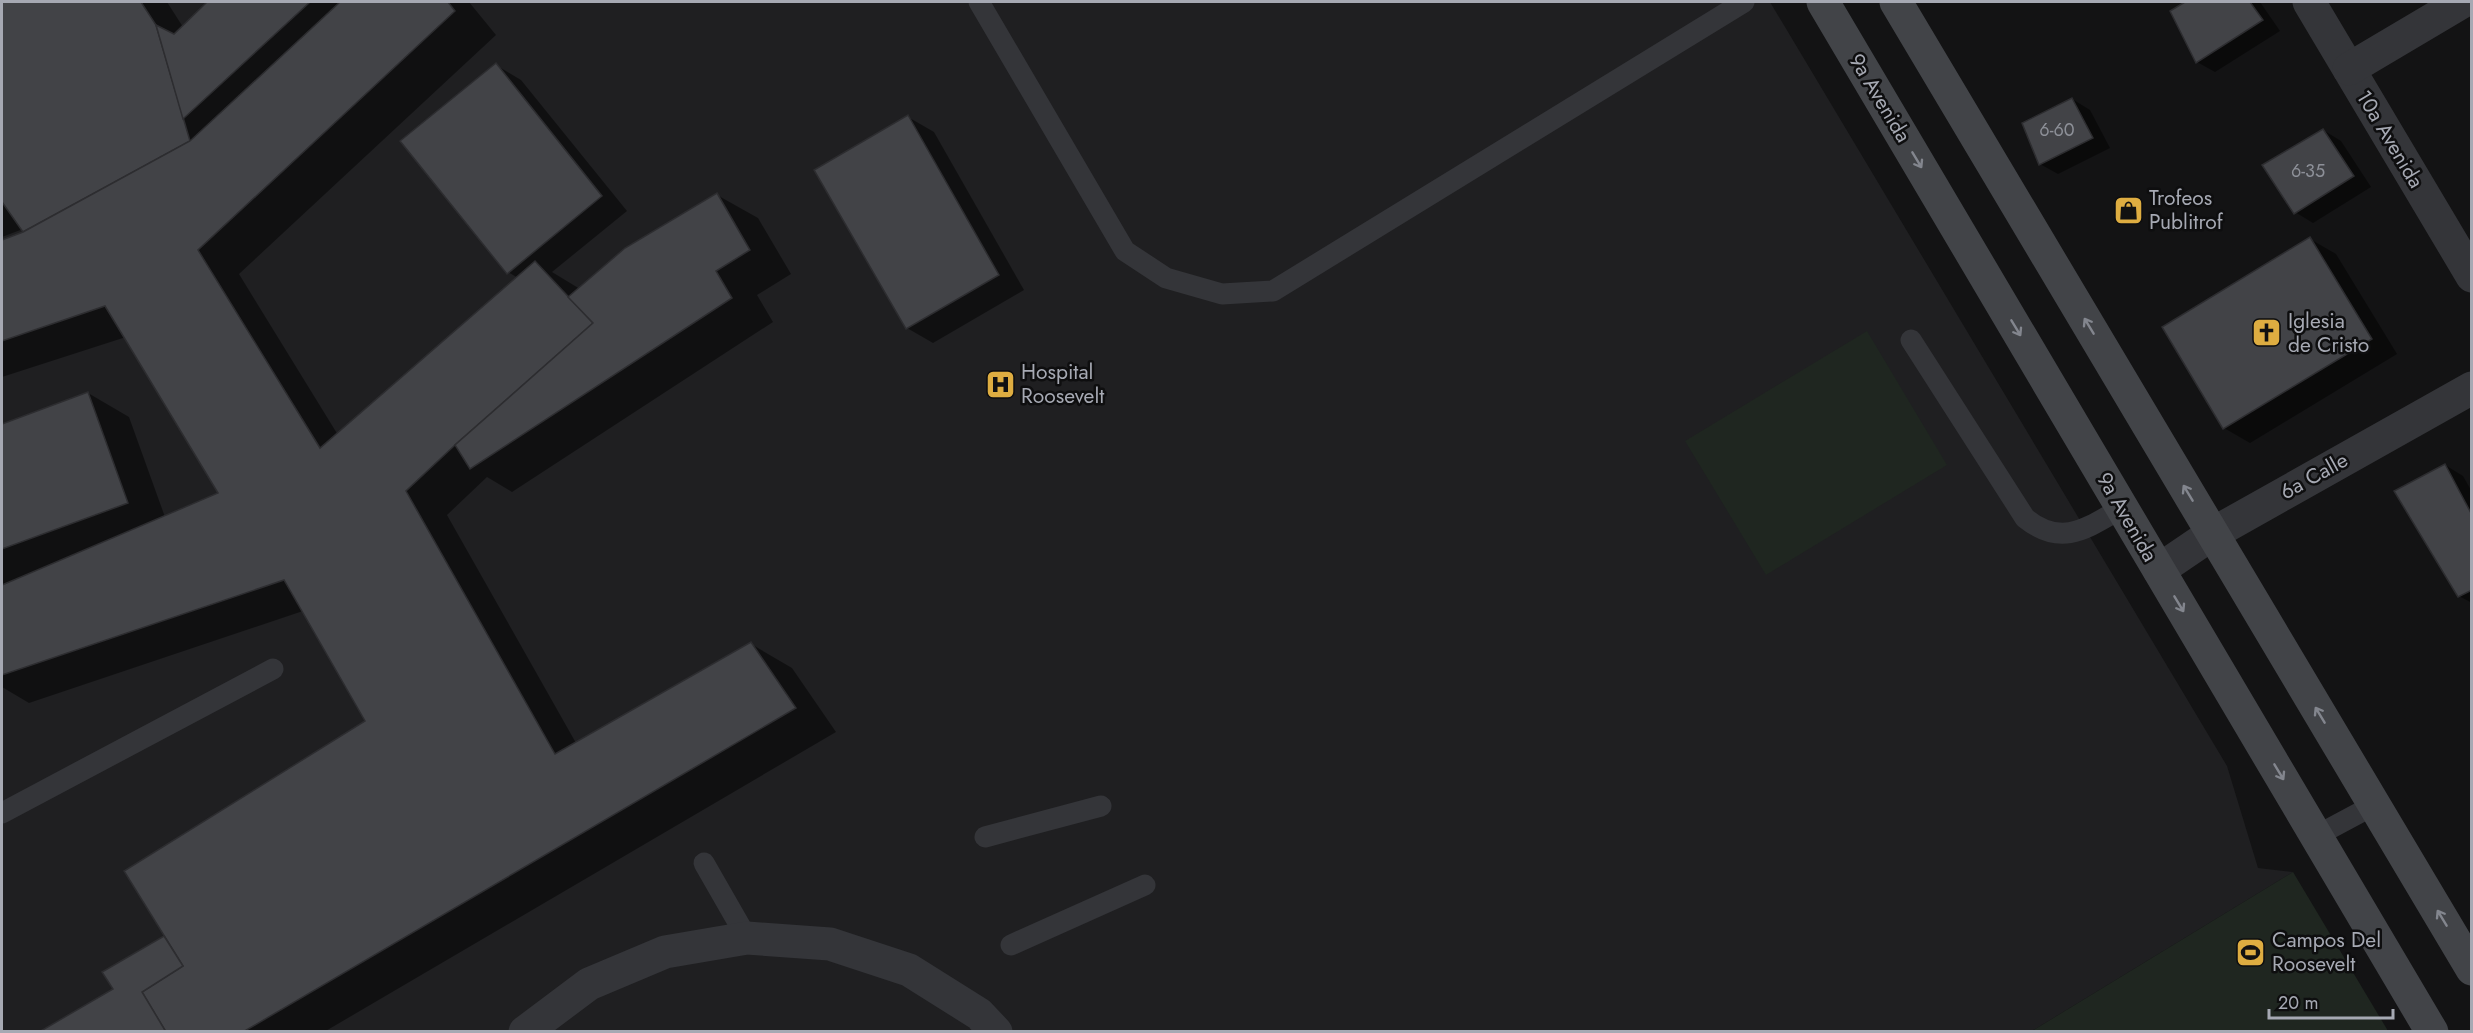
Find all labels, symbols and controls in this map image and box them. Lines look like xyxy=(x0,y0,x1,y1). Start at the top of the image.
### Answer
street label: 9a Avenida xyxy=(1842,48,1918,148)
street label: 10a Avenida xyxy=(2349,84,2431,194)
house number: 6-60 xyxy=(2039,117,2075,143)
one-way arrow xyxy=(1911,151,1923,168)
house number: 6-35 xyxy=(2291,158,2325,184)
place label: Trofeos Publitrof xyxy=(2149,183,2224,237)
shop icon: Trofeos Publitrof xyxy=(2112,194,2144,226)
place label: Iglesia de Cristo xyxy=(2288,306,2369,360)
church icon: Iglesia de Cristo xyxy=(2251,317,2283,349)
one-way arrow xyxy=(2082,318,2094,335)
one-way arrow xyxy=(2010,319,2022,336)
place label: Hospital Roosevelt xyxy=(1021,357,1104,411)
hospital icon: Hospital Roosevelt xyxy=(984,368,1016,400)
street label: 6a Calle xyxy=(2275,445,2354,507)
street label: 9a Avenida xyxy=(2089,467,2165,567)
one-way arrow xyxy=(2182,485,2194,502)
one-way arrow xyxy=(2173,595,2185,612)
one-way arrow xyxy=(2314,707,2326,724)
one-way arrow xyxy=(2273,763,2285,780)
one-way arrow xyxy=(2435,910,2447,927)
place label: Campos Del Roosevelt xyxy=(2272,925,2381,979)
sports icon: Campos Del Roosevelt xyxy=(2235,936,2267,968)
scale bar xyxy=(2269,982,2394,1020)
text: 20 m xyxy=(2278,990,2318,1016)

